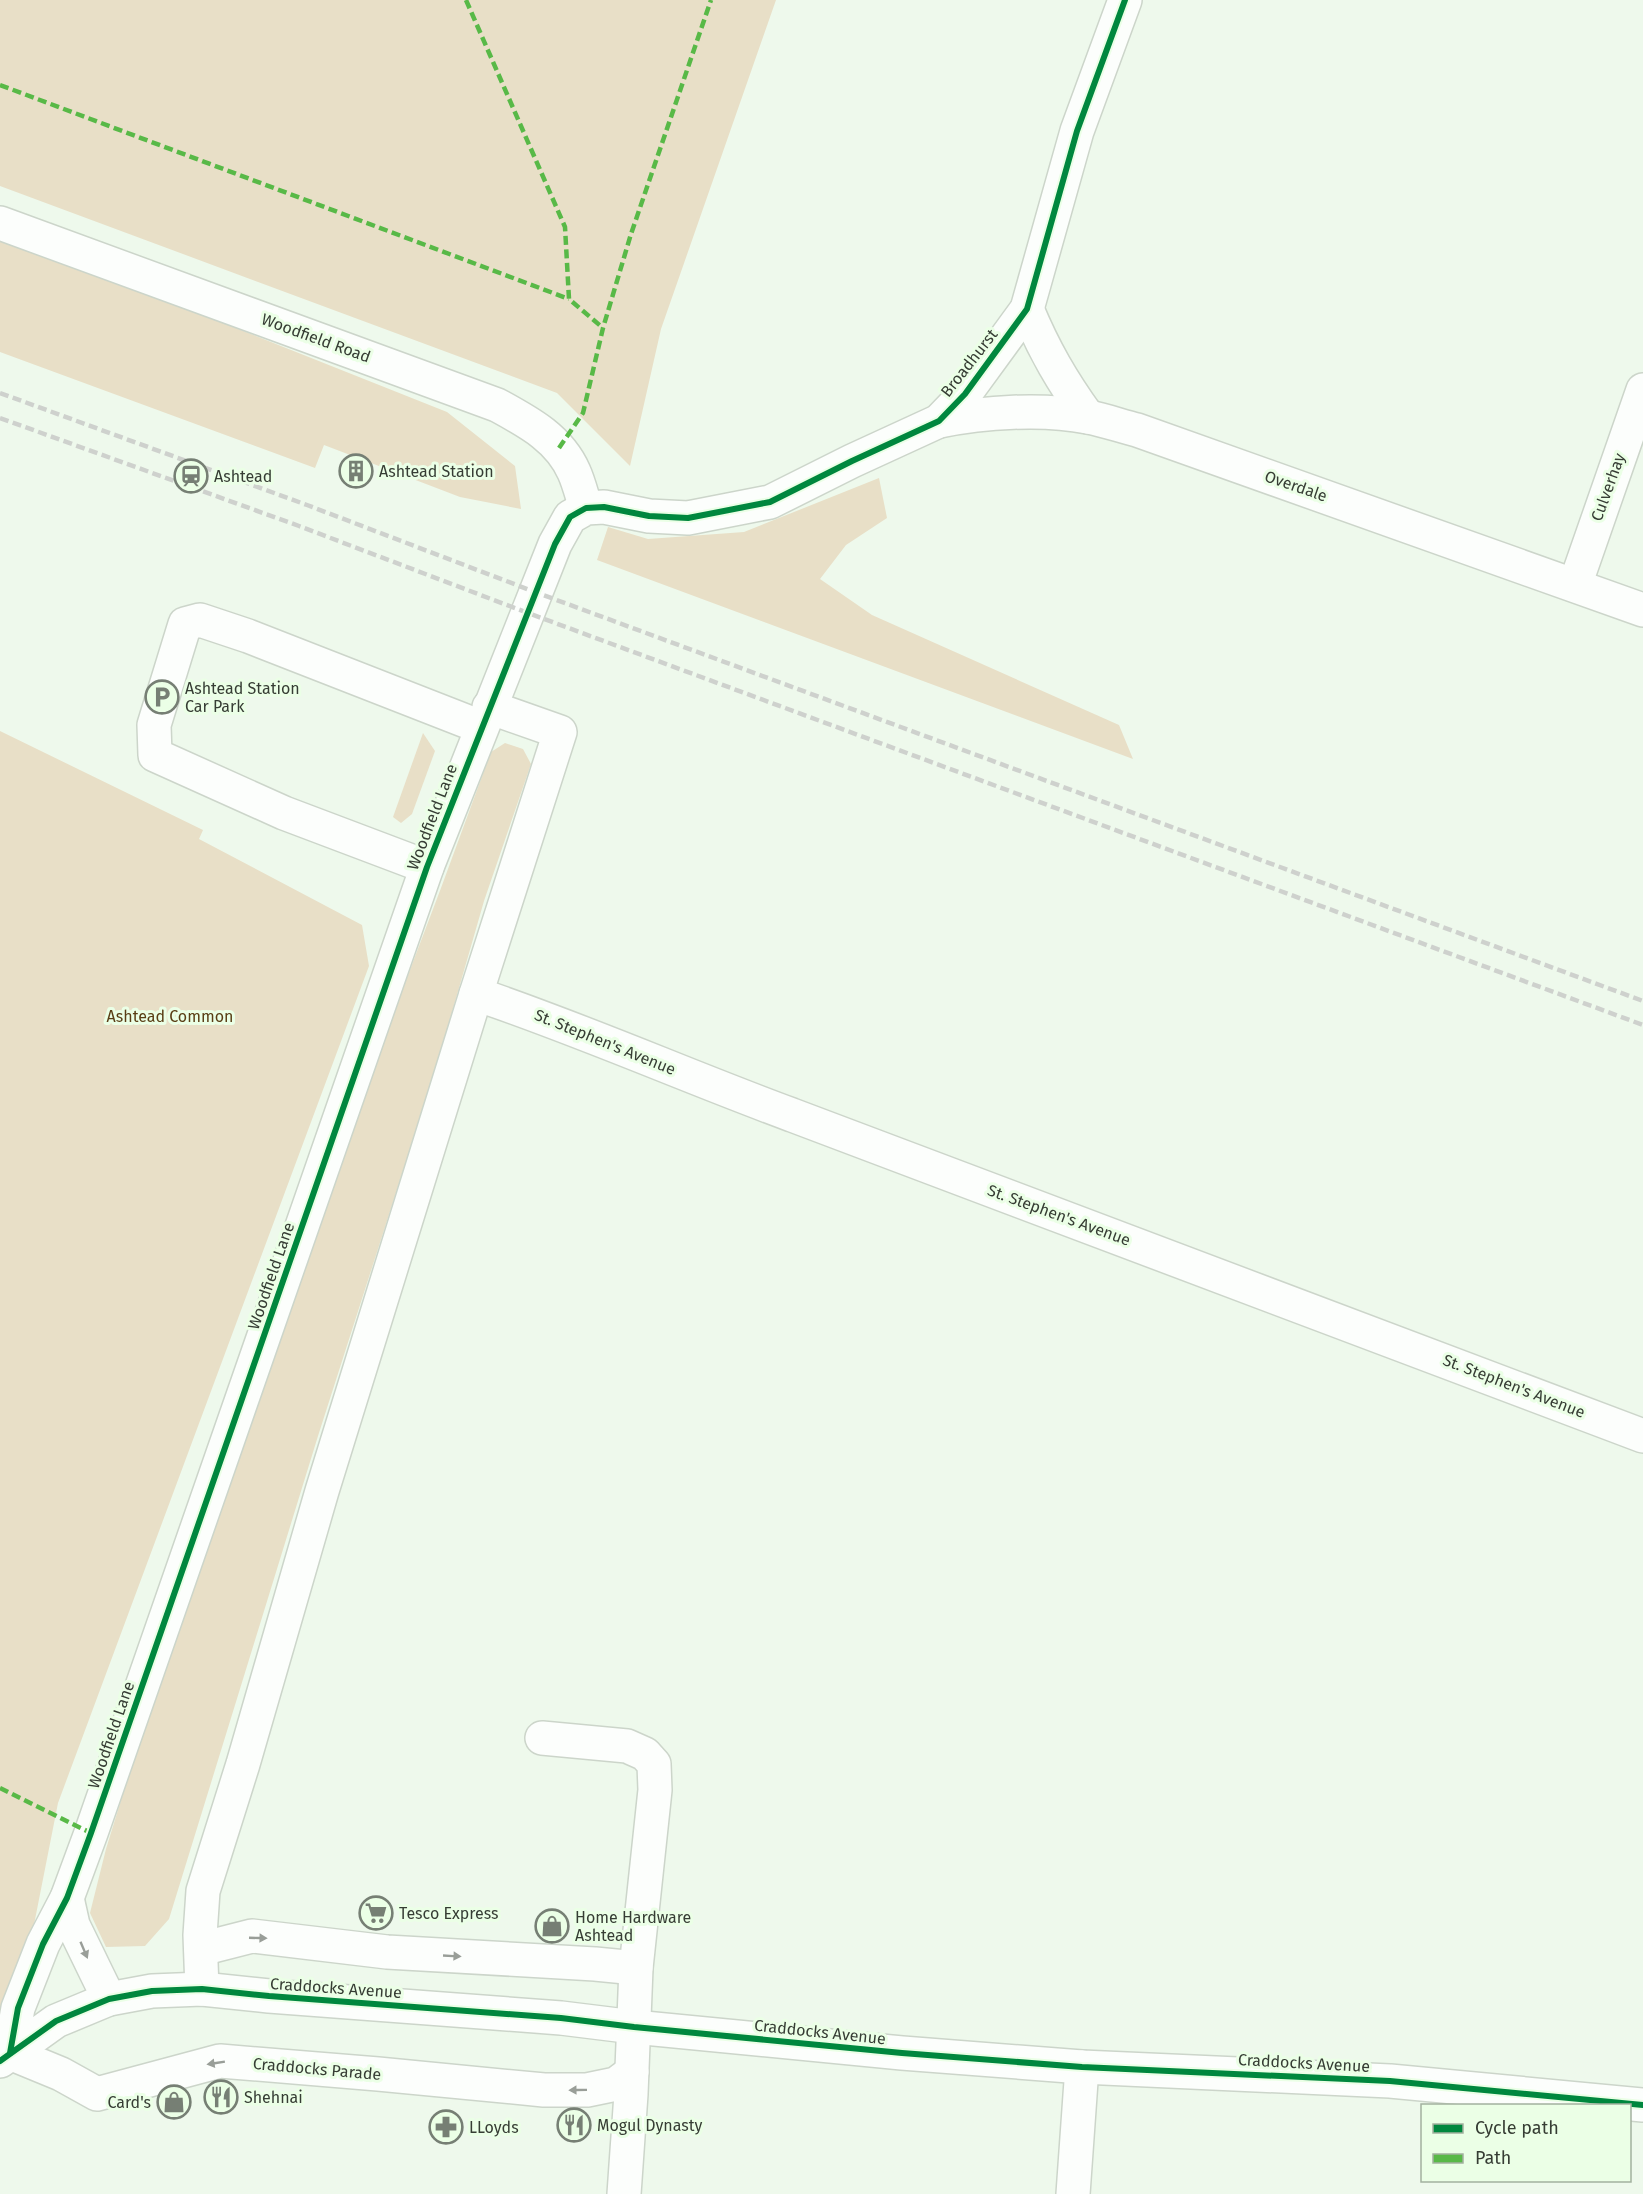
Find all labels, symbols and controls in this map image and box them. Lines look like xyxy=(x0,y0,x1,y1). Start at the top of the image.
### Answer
street label: Woodfield Road xyxy=(259,309,373,367)
street label: Broadhurst xyxy=(937,325,1001,401)
street label: Culverhay xyxy=(1587,450,1629,524)
building icon: Ashtead Station xyxy=(338,453,374,489)
station icon: Ashtead xyxy=(173,458,209,494)
place label: Ashtead Station xyxy=(379,462,494,481)
street label: Overdale xyxy=(1262,466,1330,506)
place label: Ashtead xyxy=(214,467,272,486)
parking icon: Ashtead Station Car Park xyxy=(144,679,180,715)
place label: Ashtead Station Car Park xyxy=(185,679,300,716)
street label: Woodfield Lane xyxy=(403,761,461,873)
street label: St. Stephen's Avenue xyxy=(532,1005,678,1079)
park label: Ashtead Common xyxy=(107,1007,233,1026)
street label: St. Stephen's Avenue xyxy=(985,1180,1133,1250)
street label: Woodfield Lane xyxy=(244,1220,298,1332)
street label: St. Stephen's Avenue xyxy=(1440,1350,1588,1422)
street label: Woodfield Lane xyxy=(84,1679,138,1791)
supermarket icon: Tesco Express xyxy=(358,1895,394,1931)
place label: Tesco Express xyxy=(399,1904,499,1923)
shop icon: Home Hardware Ashtead xyxy=(534,1908,570,1944)
place label: Home Hardware Ashtead xyxy=(575,1908,691,1945)
one-way arrow xyxy=(249,1933,268,1942)
one-way arrow xyxy=(80,1941,89,1959)
one-way arrow xyxy=(443,1951,462,1960)
street label: Craddocks Avenue xyxy=(269,1974,403,2002)
street label: Craddocks Avenue xyxy=(753,2016,887,2048)
street label: Craddocks Avenue xyxy=(1238,2050,1370,2076)
street label: Craddocks Parade xyxy=(252,2054,382,2084)
one-way arrow xyxy=(206,2059,225,2068)
restaurant icon: Shehnai xyxy=(203,2079,239,2115)
shop icon: Card's xyxy=(156,2084,192,2120)
one-way arrow xyxy=(568,2085,587,2095)
place label: Shehnai xyxy=(244,2088,303,2107)
place label: Card's xyxy=(107,2093,151,2112)
legend xyxy=(1421,2104,1631,2182)
restaurant icon: Mogul Dynasty xyxy=(556,2107,592,2143)
pharmacy icon: LLoyds xyxy=(428,2109,464,2145)
place label: Mogul Dynasty xyxy=(597,2116,702,2135)
text: Cycle path xyxy=(1475,2117,1559,2139)
place label: LLoyds xyxy=(469,2118,519,2137)
text: Path xyxy=(1475,2147,1511,2169)

